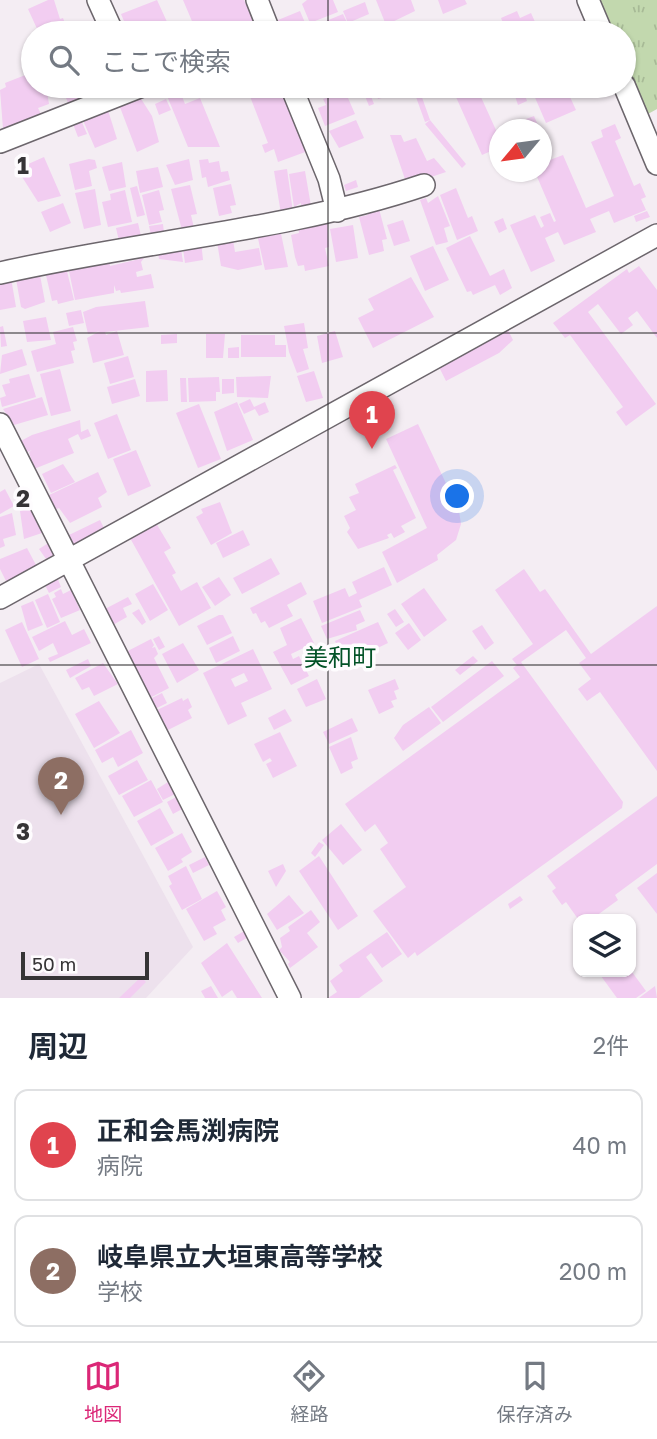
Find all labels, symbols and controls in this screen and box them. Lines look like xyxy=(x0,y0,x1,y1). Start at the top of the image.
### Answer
search box xyxy=(21,21,636,98)
icon: search xyxy=(45,41,83,79)
text: ここで検索 xyxy=(101,46,231,77)
north arrow xyxy=(489,119,552,182)
text: 1 xyxy=(17,151,29,179)
pin: 1 xyxy=(349,391,395,449)
your location xyxy=(440,479,474,513)
text: 2 xyxy=(16,484,30,512)
district label: 美和町 xyxy=(304,642,376,671)
pin: 2 xyxy=(38,757,84,815)
text: 3 xyxy=(16,817,30,845)
map controls xyxy=(573,914,636,977)
button: layers xyxy=(573,914,636,977)
scale bar xyxy=(21,949,149,981)
text: 50 m xyxy=(32,952,76,975)
text: 周辺 xyxy=(28,1028,88,1064)
text: 2件 xyxy=(593,1031,629,1059)
text: 正和会馬渕病院 xyxy=(97,1115,279,1146)
text: 1 xyxy=(47,1131,59,1159)
text: 40 m xyxy=(573,1131,627,1159)
text: 病院 xyxy=(97,1151,143,1179)
text: 岐阜県立大垣東高等学校 xyxy=(97,1241,383,1272)
text: 2 xyxy=(46,1257,60,1285)
text: 200 m xyxy=(559,1257,627,1285)
text: 学校 xyxy=(97,1277,143,1305)
tab: 地図 xyxy=(84,1357,122,1426)
tab: 経路 xyxy=(290,1357,329,1426)
tab: 保存済み xyxy=(497,1357,573,1426)

